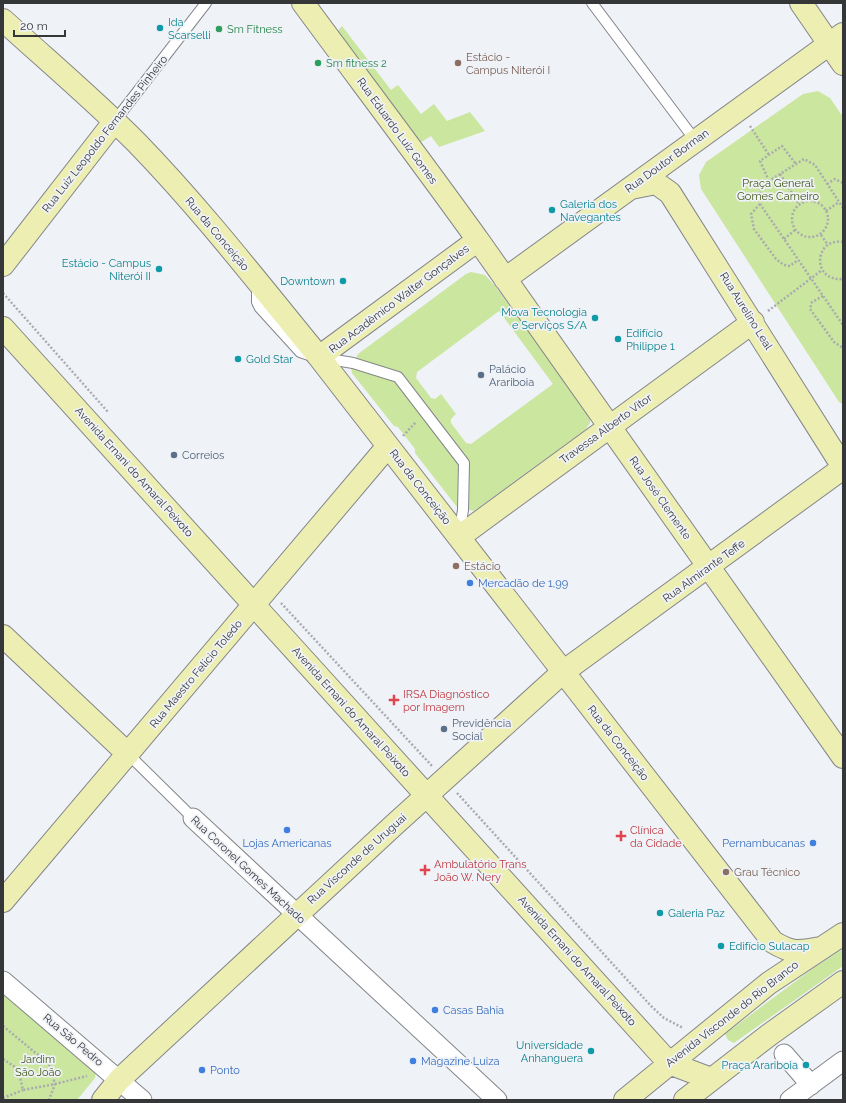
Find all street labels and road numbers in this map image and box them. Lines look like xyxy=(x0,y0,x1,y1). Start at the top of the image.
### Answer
street label: Rua Luiz Leopoldo Fernandes Pinheiro xyxy=(40,53,171,215)
street label: Rua Eduardo Luiz Gomes xyxy=(354,75,440,187)
street label: Rua Doutor Borman xyxy=(623,126,711,196)
street label: Rua da Conceição xyxy=(182,195,252,274)
street label: Rua Acadêmico Walter Gonçalves xyxy=(327,242,471,356)
street label: Rua Aurelino Leal xyxy=(717,270,775,352)
street label: Travessa Alberto Vitor xyxy=(557,391,655,467)
street label: Avenida Ernani do Amaral Peixoto xyxy=(72,404,196,540)
street label: Rua da Conceição xyxy=(387,447,454,528)
street label: Rua José Clemente xyxy=(626,454,694,542)
street label: Rua Almirante Teffe xyxy=(660,537,748,605)
street label: Rua Maestro Felício Toledo xyxy=(147,617,245,731)
street label: Avenida Ernani do Amaral Peixoto xyxy=(289,644,413,780)
street label: Rua da Conceição xyxy=(585,703,652,784)
street label: Rua Visconde de Uruguai xyxy=(305,811,409,907)
street label: Rua Coronel Gomes Machado xyxy=(188,814,308,927)
street label: Avenida Ernani do Amaral Peixoto xyxy=(515,893,639,1029)
street label: Avenida Visconde do Rio Branco xyxy=(663,958,801,1070)
street label: Rua São Pedro xyxy=(40,1011,106,1069)

